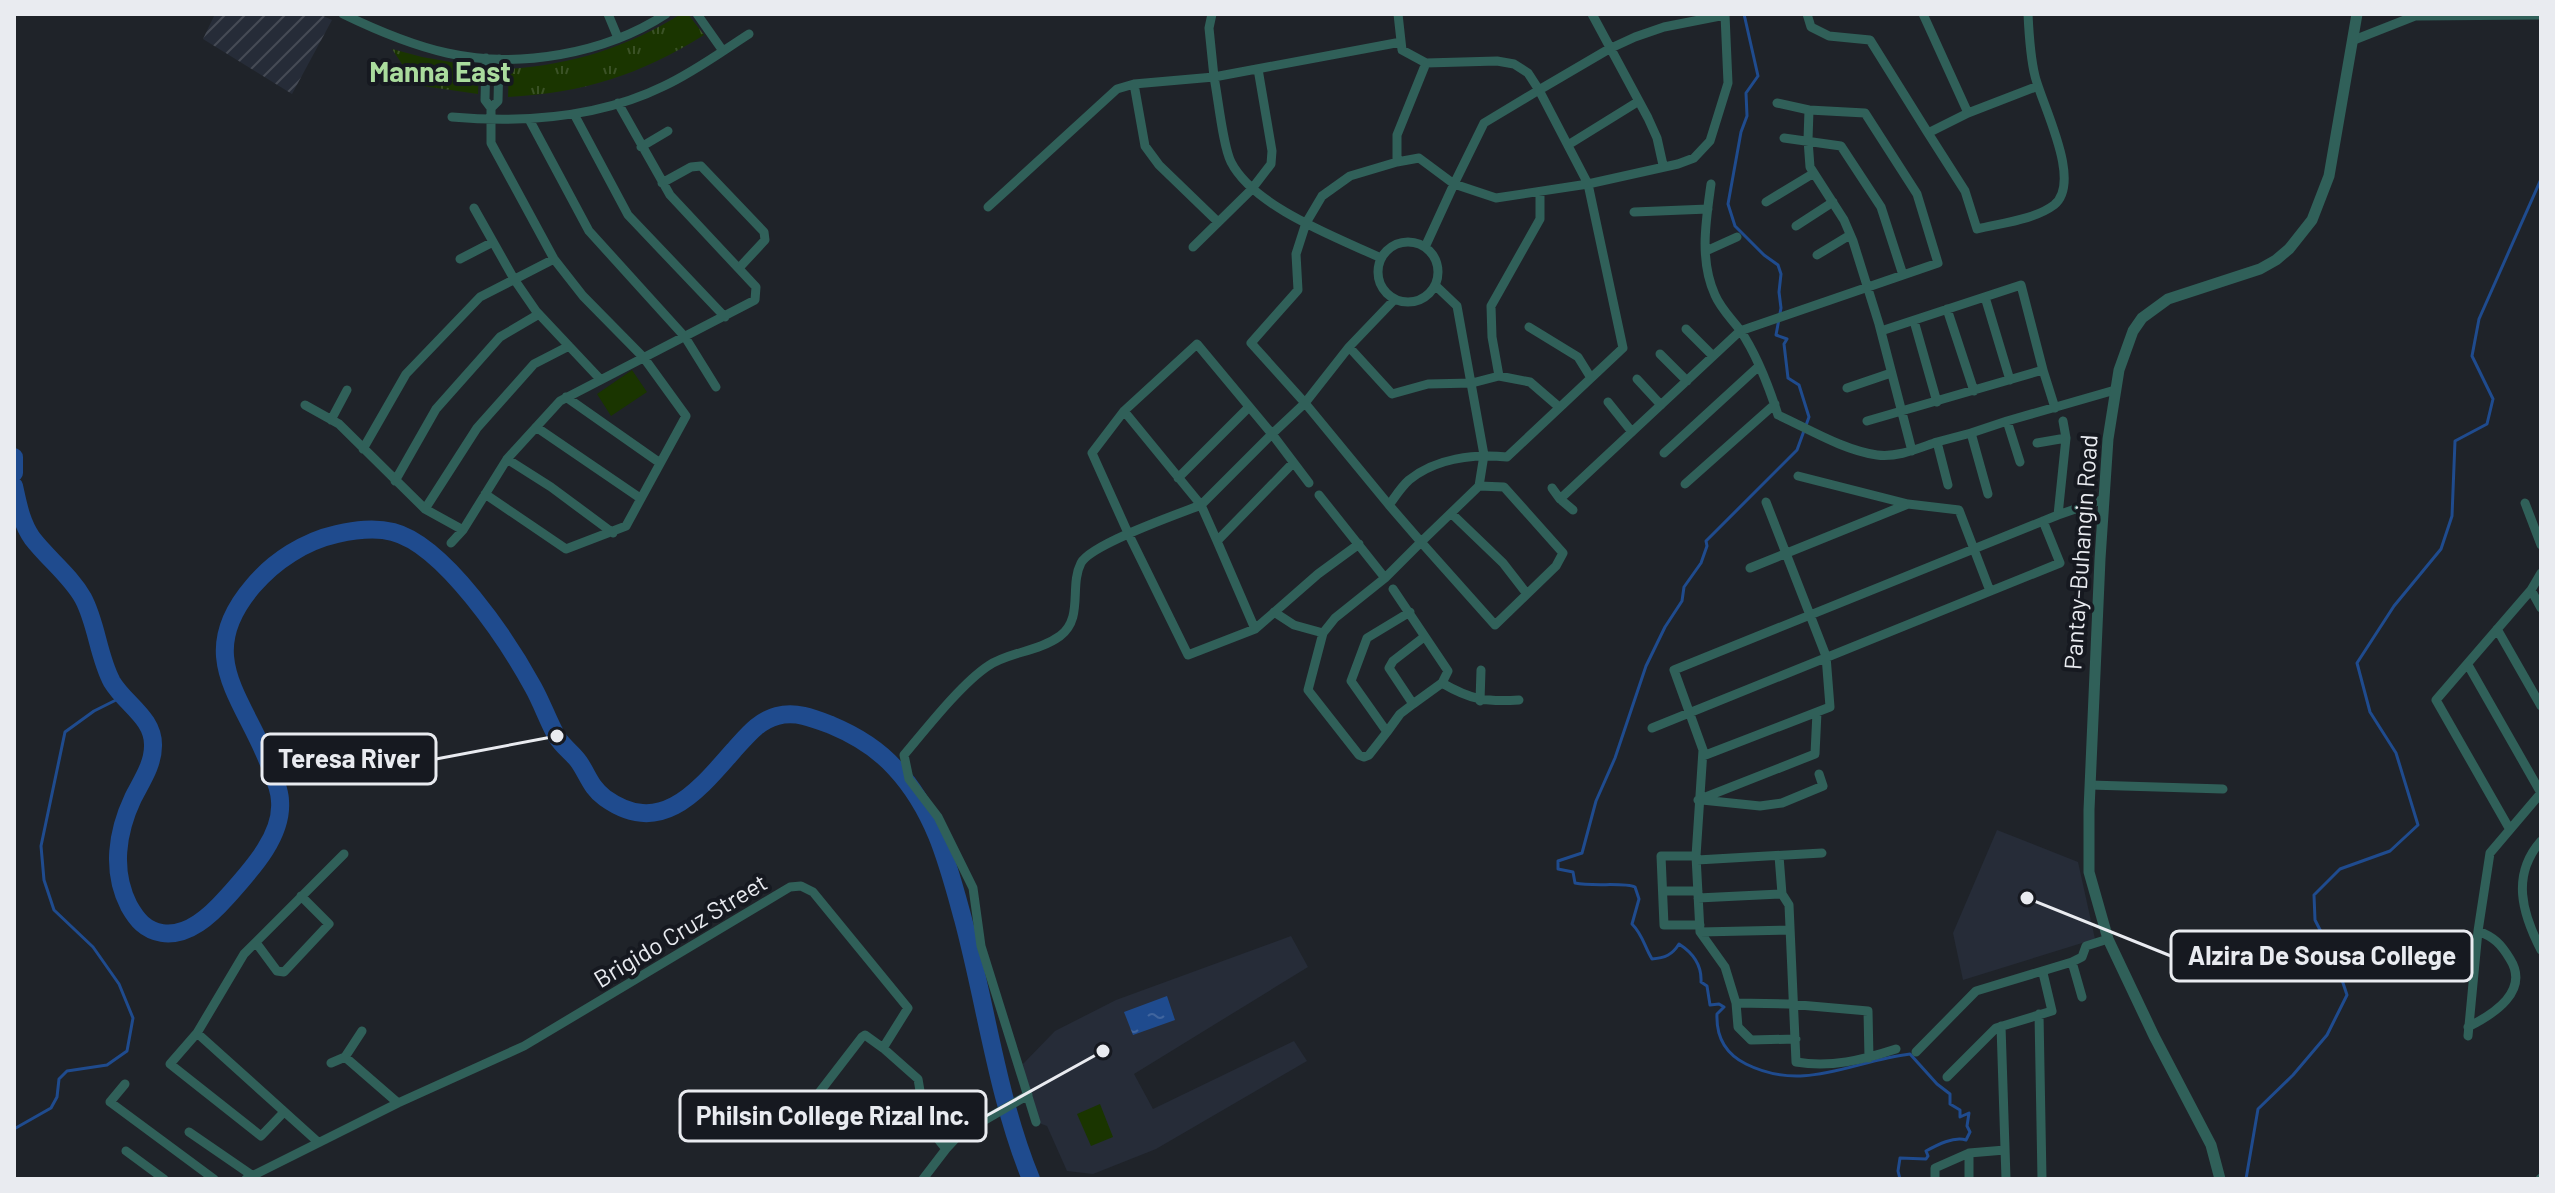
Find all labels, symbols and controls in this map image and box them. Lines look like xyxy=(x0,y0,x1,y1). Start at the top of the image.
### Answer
district label: Manna East xyxy=(369,54,511,88)
street label: Pantay-Buhangin Road xyxy=(2057,433,2103,671)
callout: Teresa River xyxy=(262,734,436,784)
text: Teresa River xyxy=(278,742,420,773)
street label: Brigido Cruz Street xyxy=(588,867,772,993)
callout: Alzira De Sousa College xyxy=(2171,931,2472,981)
text: Alzira De Sousa College xyxy=(2188,939,2456,970)
callout: Philsin College Rizal Inc. xyxy=(680,1091,986,1141)
text: Philsin College Rizal Inc. xyxy=(696,1099,970,1130)

